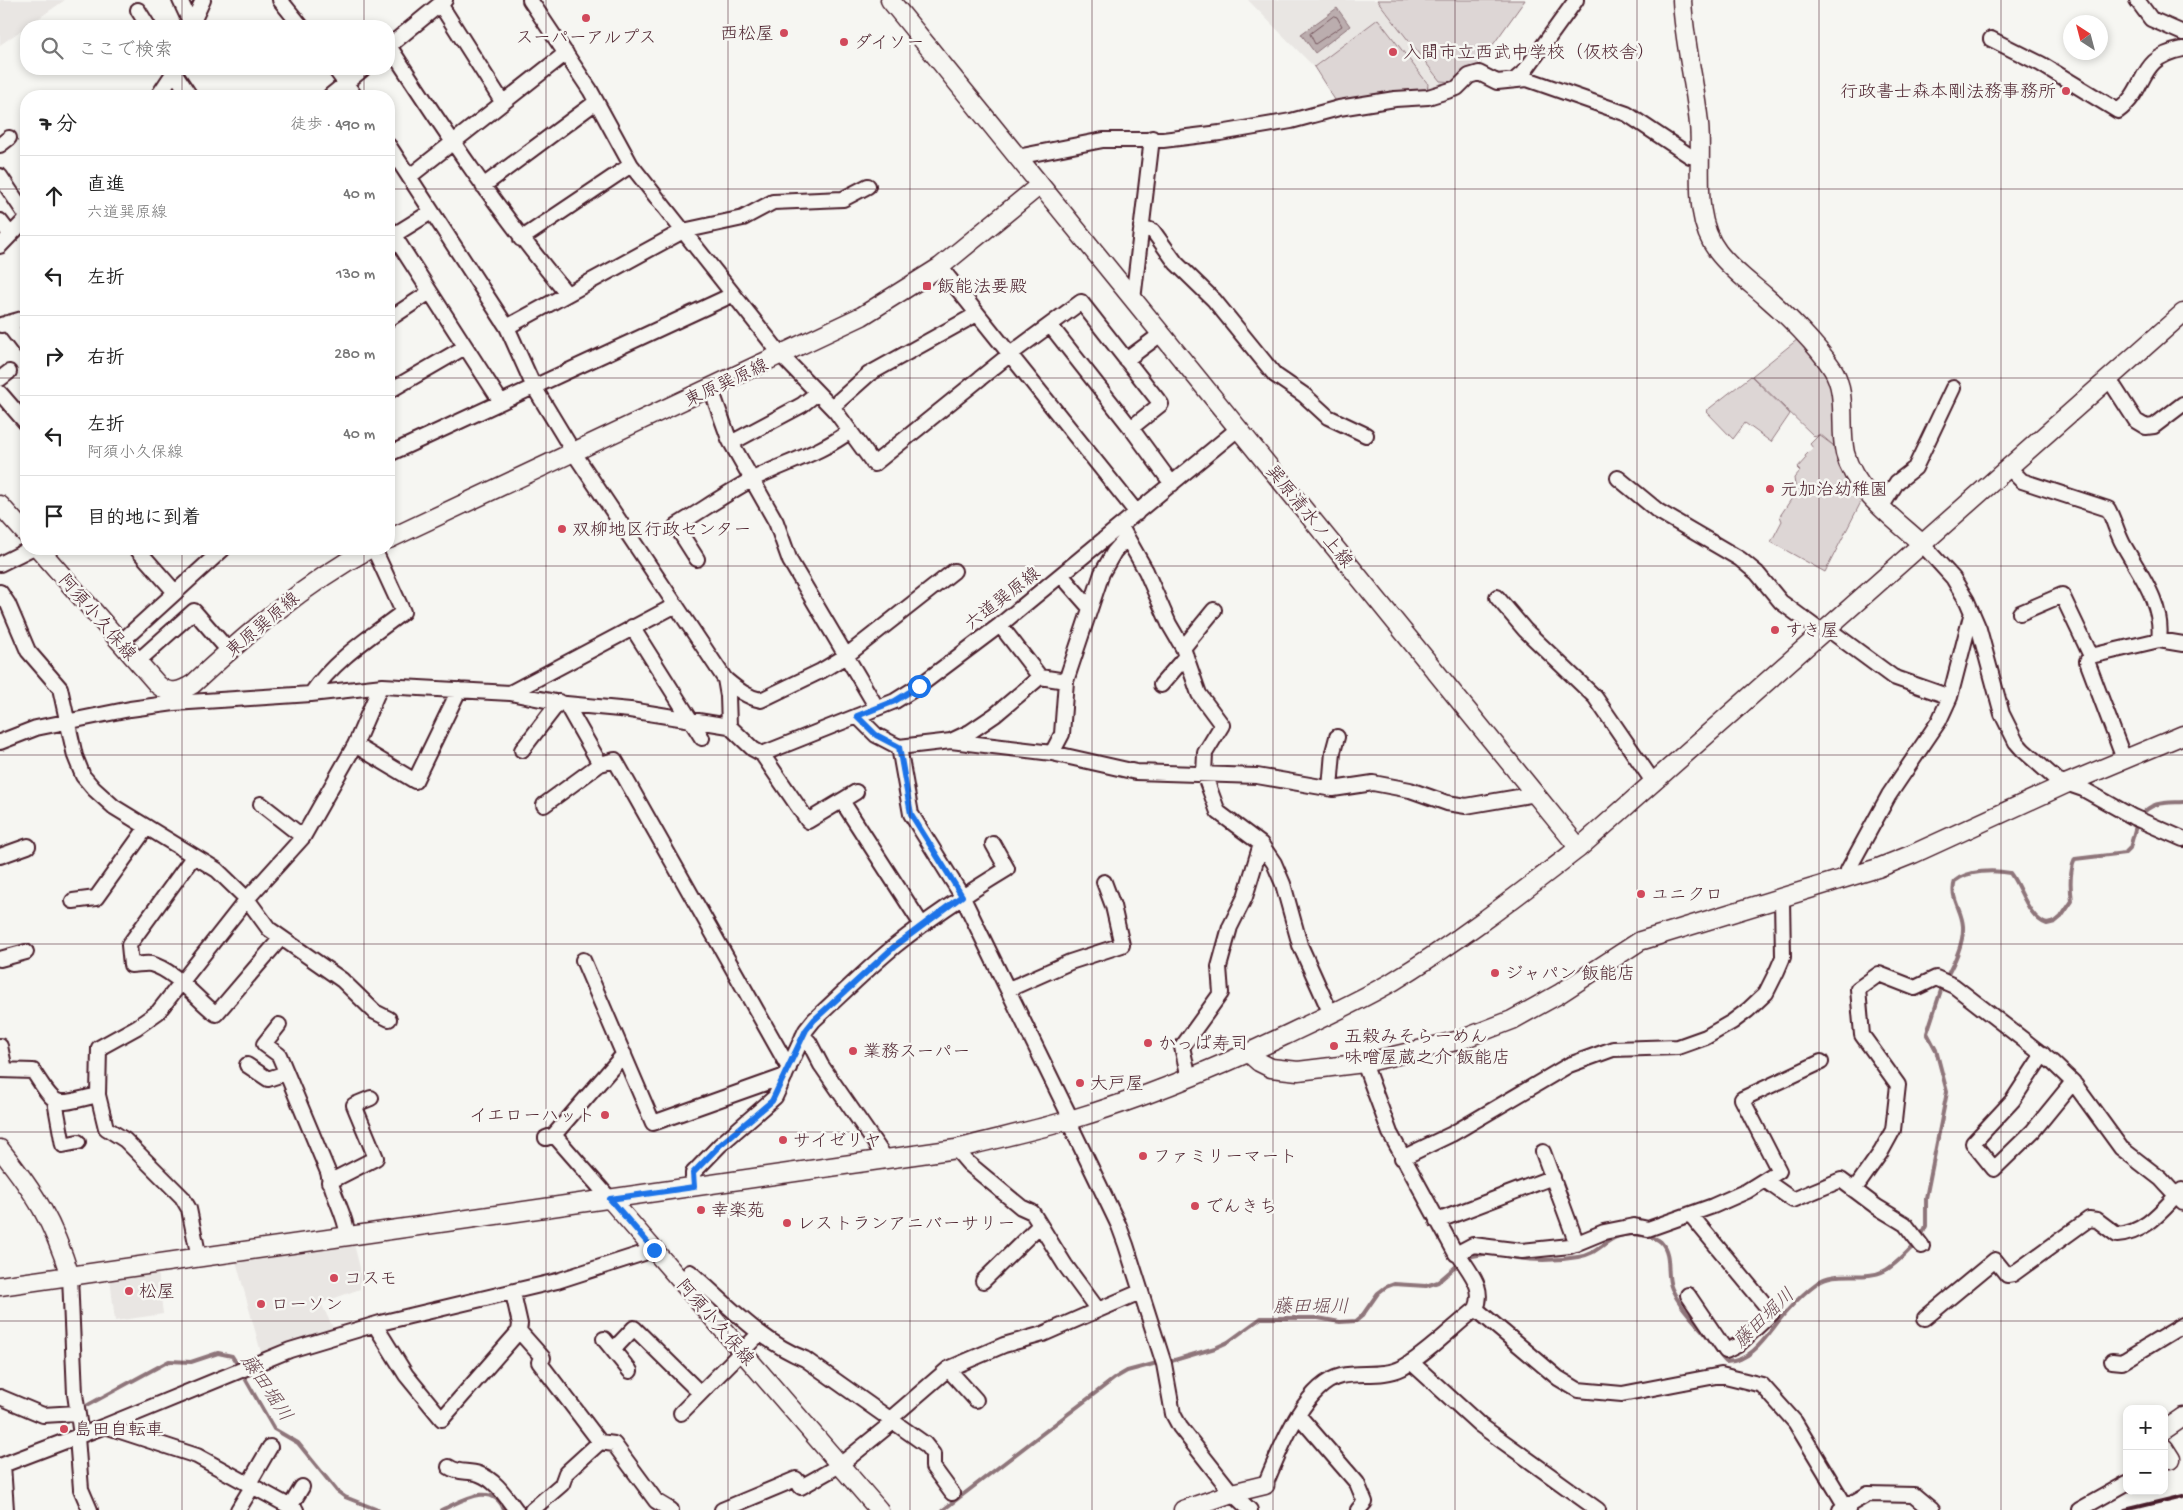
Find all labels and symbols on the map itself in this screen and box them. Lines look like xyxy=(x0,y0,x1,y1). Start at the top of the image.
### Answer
marker: スーパーアルプス xyxy=(580,12,592,24)
north arrow xyxy=(2063,15,2108,60)
place label: 西松屋 xyxy=(720,24,774,46)
marker: 西松屋 xyxy=(778,27,790,39)
place label: スーパーアルプス xyxy=(515,28,657,50)
place label: ダイソー xyxy=(854,33,924,55)
marker: ダイソー xyxy=(838,36,850,48)
place label: 入間市立西武中学校（仮校舎） xyxy=(1403,42,1655,65)
marker: 入間市立西武中学校（仮校舎） xyxy=(1387,46,1399,58)
place label: 行政書士森本剛法務事務所 xyxy=(1840,82,2056,104)
marker: 行政書士森本剛法務事務所 xyxy=(2060,85,2072,97)
place label: 飯能法要殿 xyxy=(937,277,1027,299)
marker: 飯能法要殿 xyxy=(921,280,933,292)
street label: 東原巽原線 xyxy=(681,355,772,413)
street label: 巽原清水ノ上線 xyxy=(1260,461,1357,573)
place label: 元加治幼稚園 xyxy=(1780,480,1888,502)
marker: 元加治幼稚園 xyxy=(1764,483,1776,495)
place label: 双柳地区行政センター xyxy=(572,520,751,542)
marker: 双柳地区行政センター xyxy=(556,523,568,535)
street label: 六道巽原線 xyxy=(961,563,1045,636)
street label: 阿須小久保線 xyxy=(53,570,140,666)
street label: 東原巽原線 xyxy=(222,588,305,663)
place label: すき屋 xyxy=(1785,622,1839,643)
marker: すき屋 xyxy=(1769,624,1781,636)
route start xyxy=(908,675,931,698)
place label: ユニクロ xyxy=(1651,886,1723,907)
marker: ユニクロ xyxy=(1635,888,1647,900)
place label: ジャパン 飯能店 xyxy=(1505,964,1635,986)
marker: ジャパン 飯能店 xyxy=(1489,967,1501,979)
place label: 五穀みそらーめん 味噌屋蔵之介 飯能店 xyxy=(1344,1027,1510,1070)
place label: かっぱ寿司 xyxy=(1158,1034,1248,1056)
marker: かっぱ寿司 xyxy=(1142,1037,1154,1049)
marker: 五穀みそらーめん 味噌屋蔵之介 飯能店 xyxy=(1328,1040,1340,1052)
place label: 業務スーパー xyxy=(863,1042,970,1064)
marker: 業務スーパー xyxy=(847,1045,859,1057)
place label: 大戸屋 xyxy=(1090,1075,1144,1096)
marker: 大戸屋 xyxy=(1074,1077,1086,1089)
place label: イエローハット xyxy=(469,1107,595,1128)
marker: イエローハット xyxy=(599,1109,611,1121)
place label: サイゼリヤ xyxy=(793,1132,882,1153)
marker: サイゼリヤ xyxy=(777,1134,789,1146)
place label: ファミリーマート xyxy=(1153,1148,1297,1169)
marker: ファミリーマート xyxy=(1137,1150,1149,1162)
place label: でんきち xyxy=(1205,1197,1277,1219)
marker: でんきち xyxy=(1189,1200,1201,1212)
place label: 幸楽苑 xyxy=(711,1201,765,1223)
marker: 幸楽苑 xyxy=(695,1204,707,1216)
place label: レストランアニバーサリー xyxy=(797,1215,1015,1236)
marker: レストランアニバーサリー xyxy=(781,1217,793,1229)
route end xyxy=(643,1239,666,1262)
place label: コスモ xyxy=(344,1270,397,1291)
marker: コスモ xyxy=(328,1272,340,1284)
street label: 阿須小久保線 xyxy=(671,1275,758,1371)
place label: 松屋 xyxy=(139,1282,175,1304)
water label: 藤田堀川 xyxy=(1729,1284,1801,1354)
marker: 松屋 xyxy=(123,1285,135,1297)
place label: ローソン xyxy=(271,1296,343,1317)
water label: 藤田堀川 xyxy=(1273,1296,1349,1320)
marker: ローソン xyxy=(255,1298,267,1310)
water label: 藤田堀川 xyxy=(234,1350,297,1427)
place label: 島田自転車 xyxy=(74,1420,164,1442)
marker: 島田自転車 xyxy=(58,1423,70,1435)

